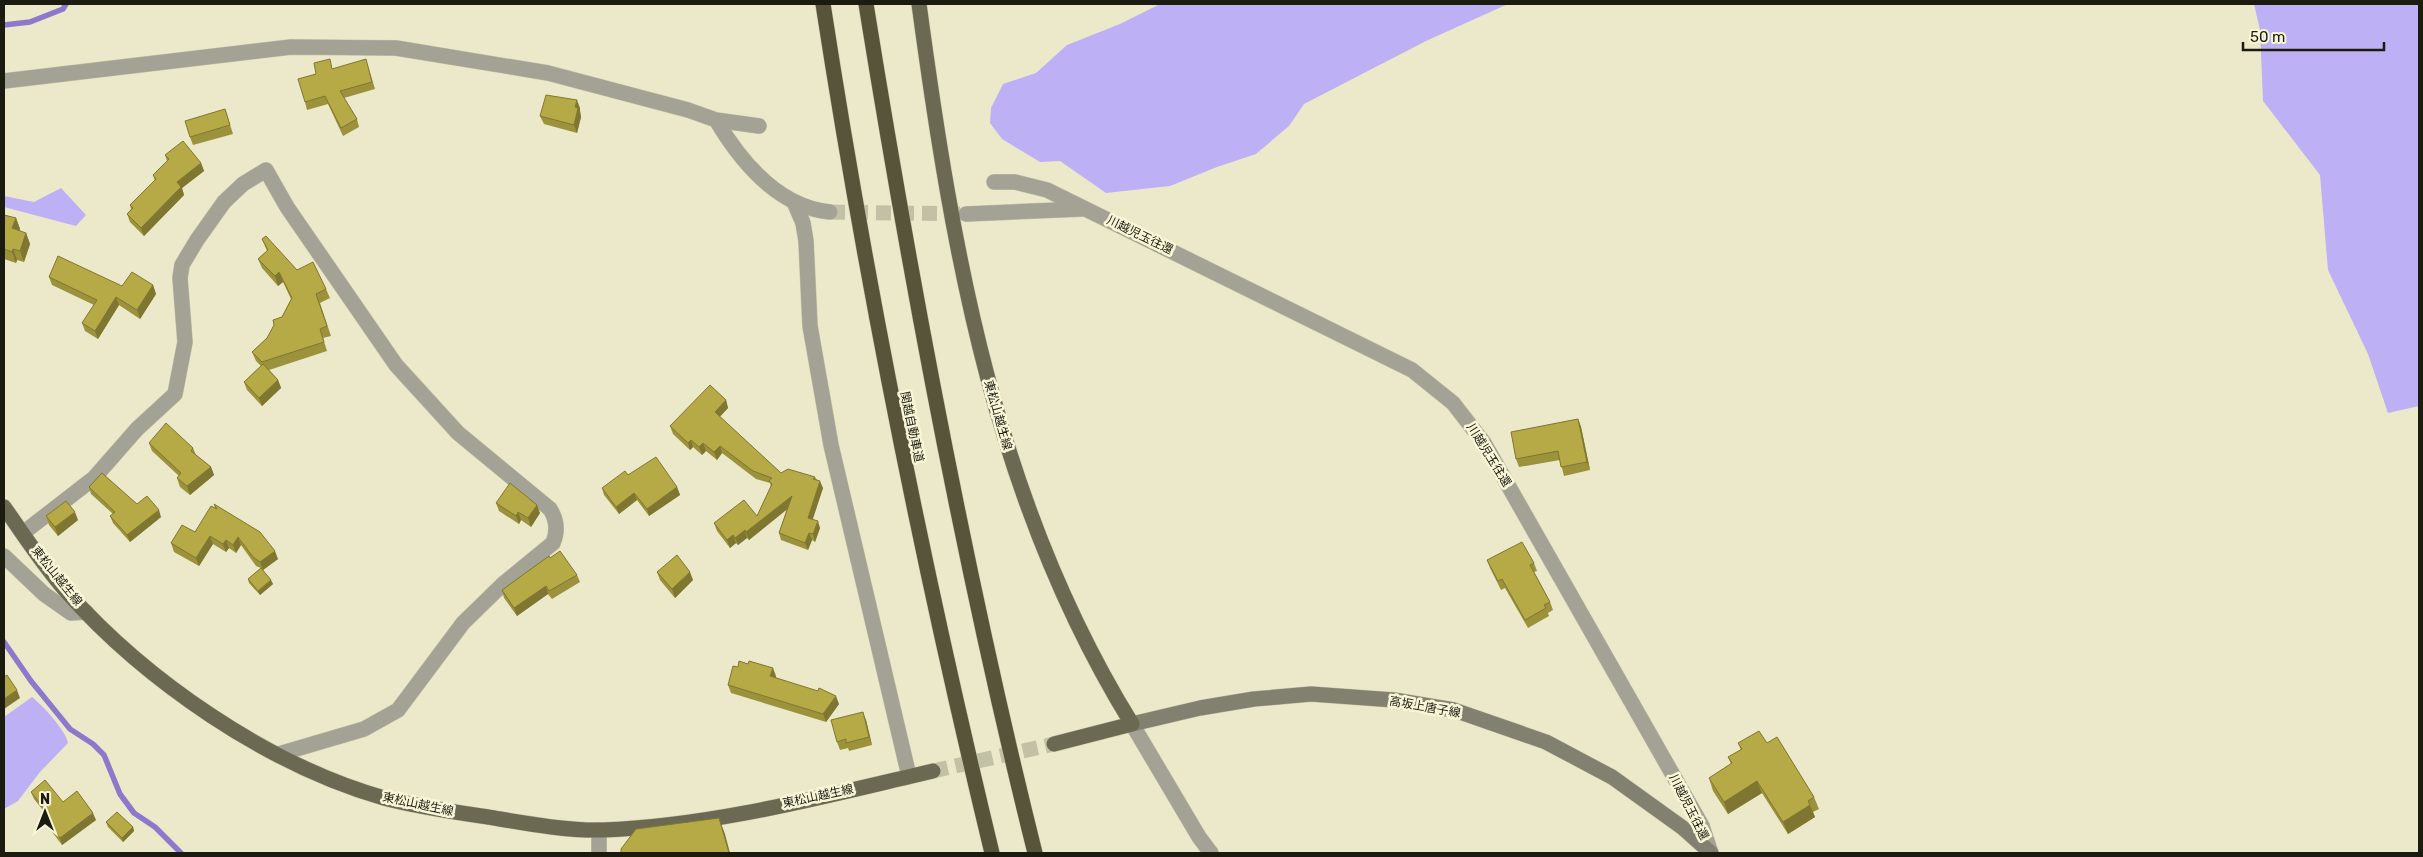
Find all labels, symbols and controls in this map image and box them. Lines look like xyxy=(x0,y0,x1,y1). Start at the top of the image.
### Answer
scale bar xyxy=(2243,20,2384,52)
text: 50 m xyxy=(2250,28,2285,46)
street label: 川越児玉往還 xyxy=(1105,213,1175,257)
street label: 東松山越生線 xyxy=(981,378,1015,452)
street label: 関越自動車道 xyxy=(898,390,926,464)
street label: 川越児玉往還 xyxy=(1464,421,1514,489)
street label: 東松山越生線 xyxy=(29,544,85,608)
street label: 高坂上唐子線 xyxy=(1388,694,1462,720)
street label: 川越児玉往還 xyxy=(1666,772,1712,842)
street label: 東松山越生線 xyxy=(781,782,855,810)
north arrow xyxy=(20,787,70,837)
street label: 東松山越生線 xyxy=(381,790,455,818)
text: N xyxy=(40,791,50,808)

